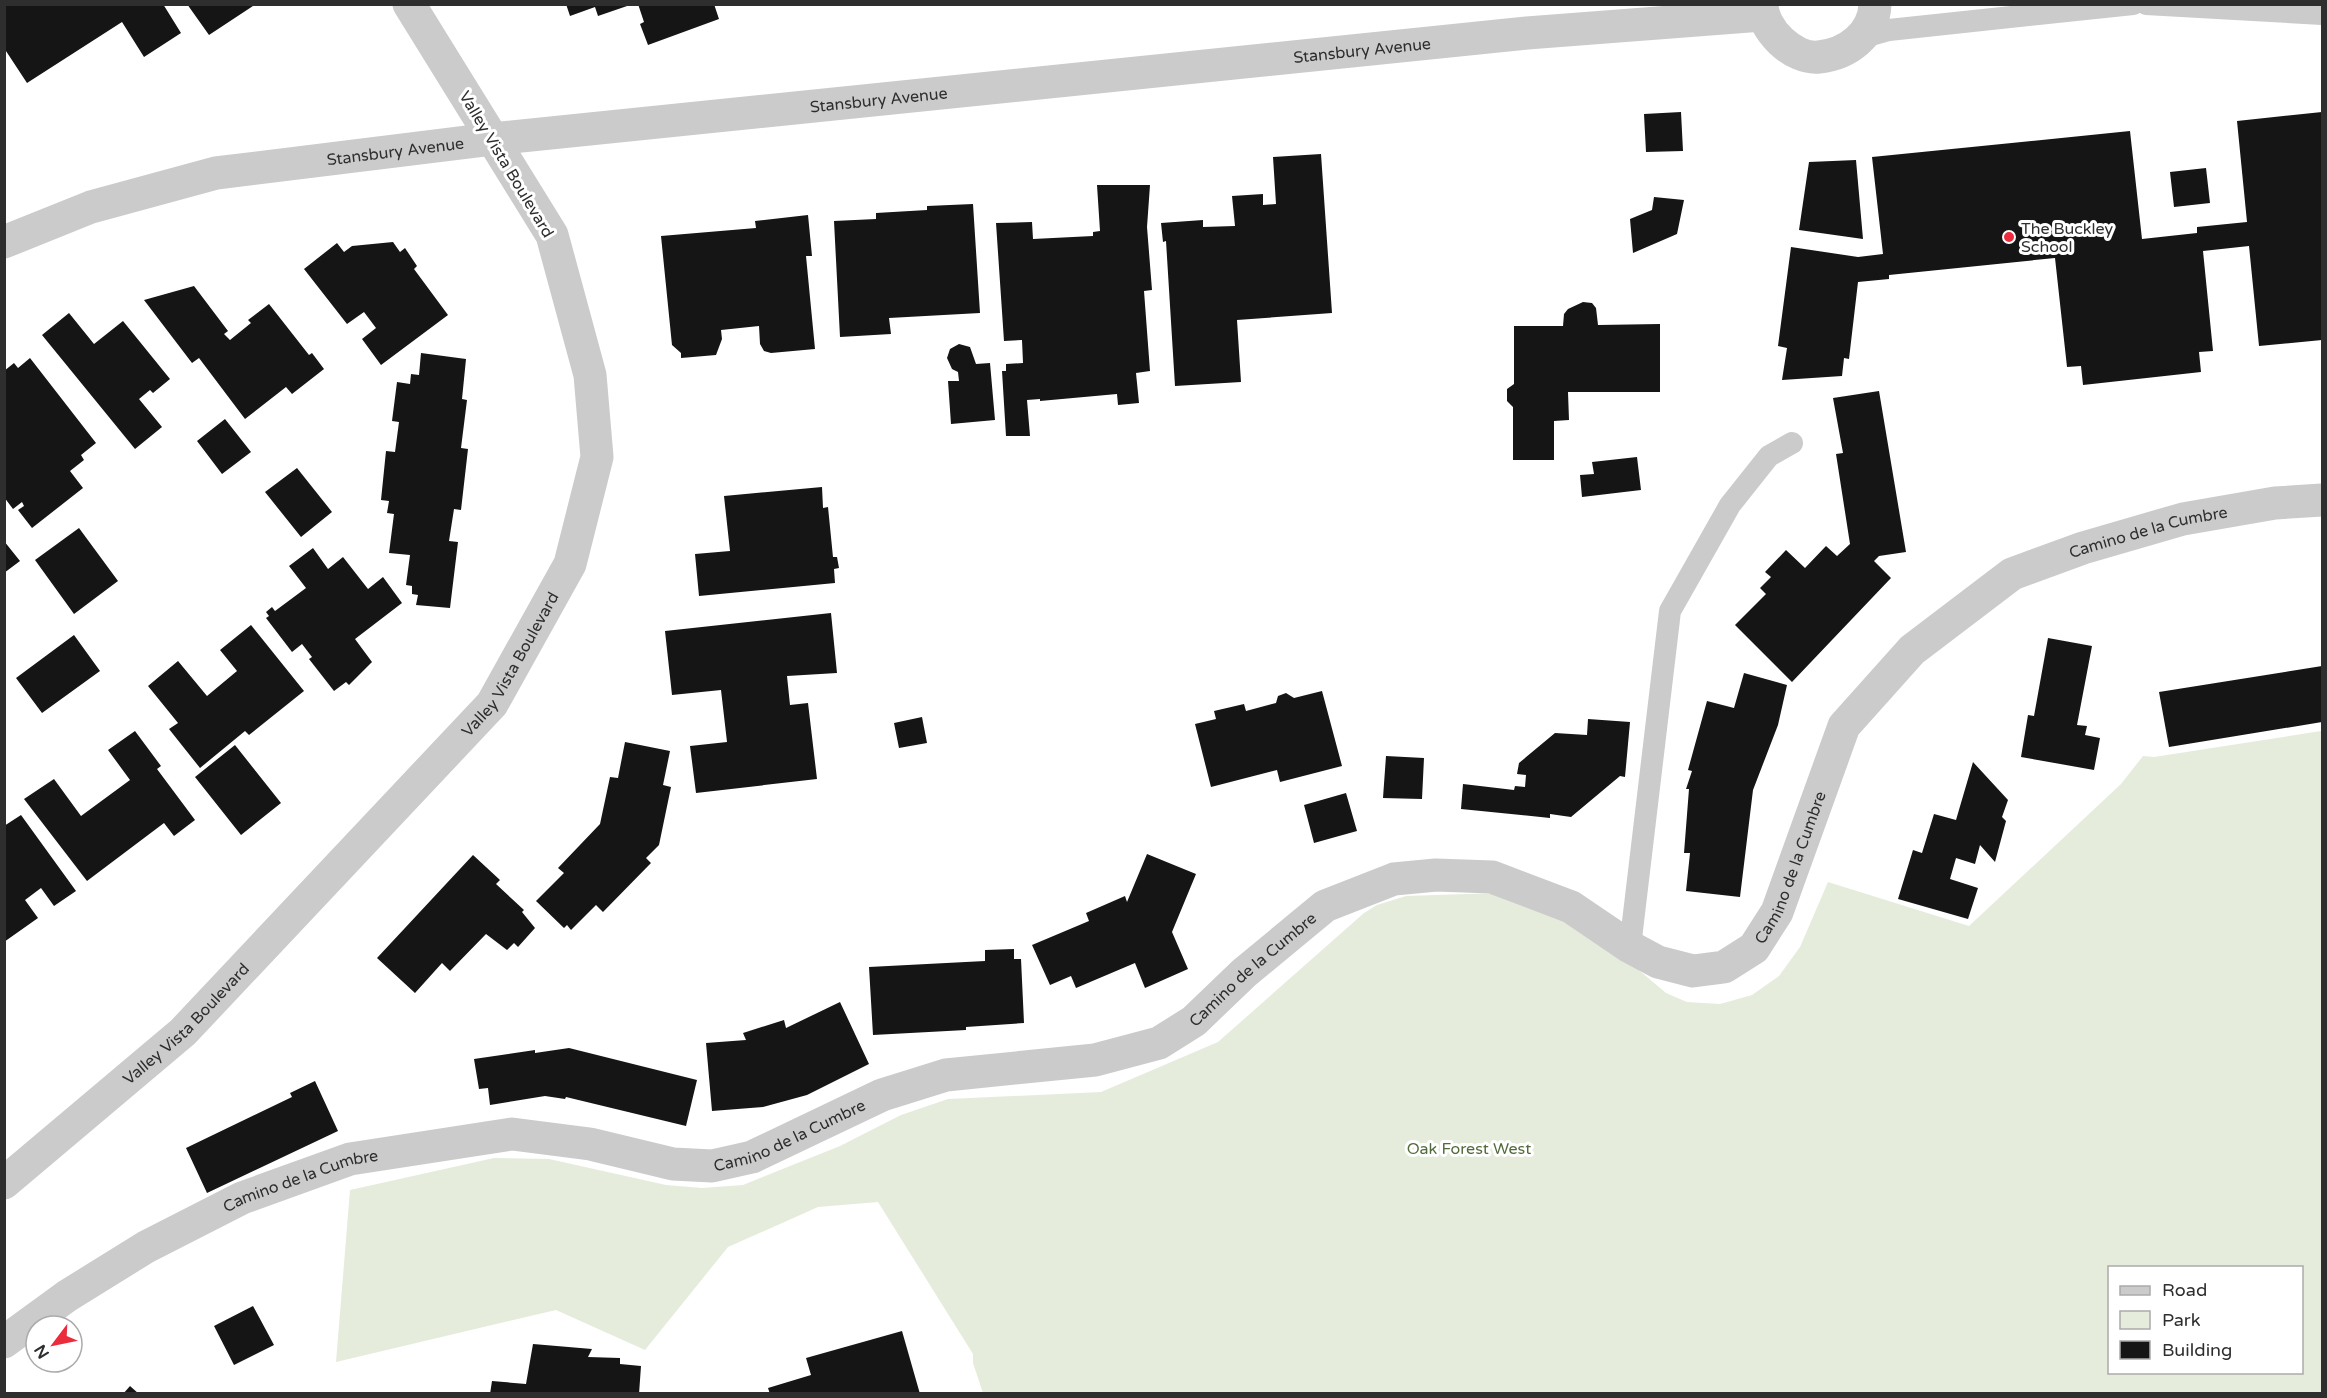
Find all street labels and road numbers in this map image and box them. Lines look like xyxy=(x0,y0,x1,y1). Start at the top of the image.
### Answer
street label: Stansbury Avenue xyxy=(1292,34,1432,68)
street label: Stansbury Avenue xyxy=(809,83,948,117)
street label: Valley Vista Boulevard xyxy=(454,88,558,241)
street label: Stansbury Avenue xyxy=(326,134,465,170)
street label: Camino de la Cumbre xyxy=(2066,502,2229,563)
street label: Valley Vista Boulevard xyxy=(458,589,563,741)
street label: Camino de la Cumbre xyxy=(1750,789,1831,948)
street label: Camino de la Cumbre xyxy=(1185,908,1321,1031)
street label: Valley Vista Boulevard xyxy=(119,959,254,1089)
street label: Camino de la Cumbre xyxy=(712,1095,869,1176)
street label: Camino de la Cumbre xyxy=(220,1146,379,1217)

